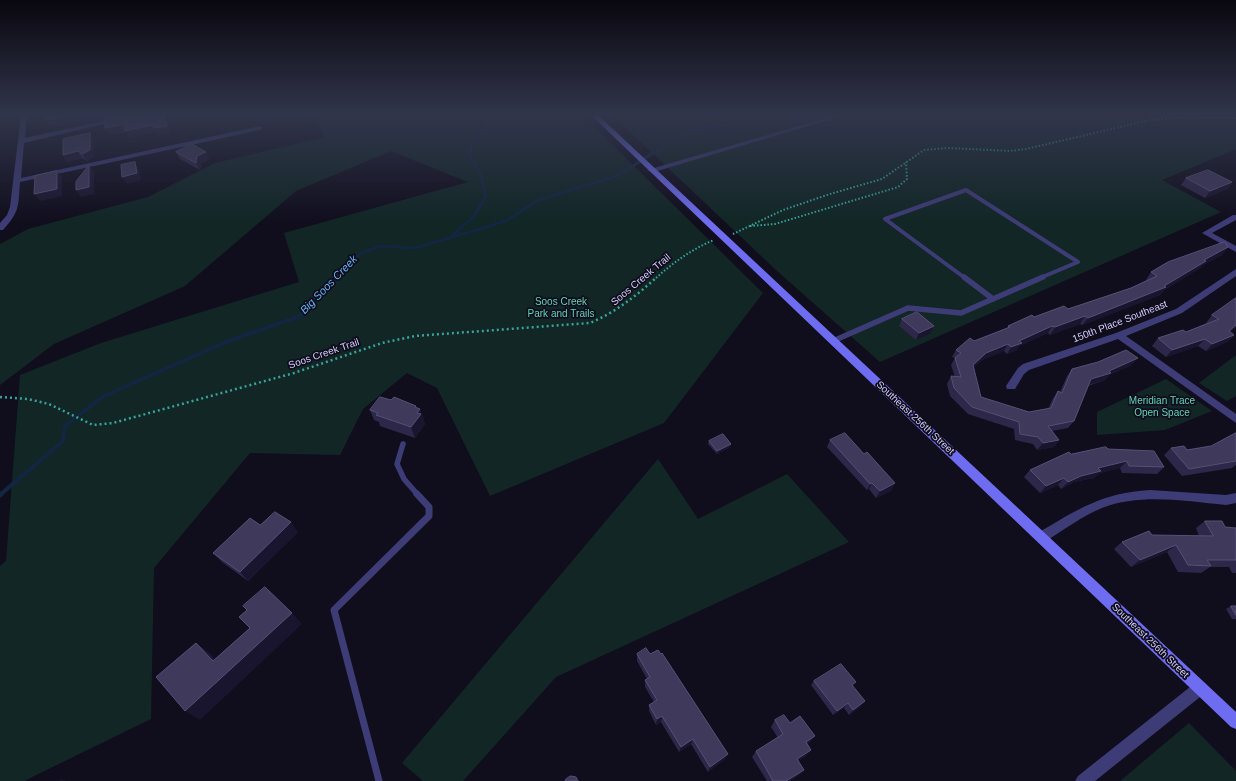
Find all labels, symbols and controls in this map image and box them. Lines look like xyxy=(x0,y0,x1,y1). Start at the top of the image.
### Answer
street label: Soos Creek Trail xyxy=(609,252,673,308)
water label: Big Soos Creek xyxy=(298,253,360,317)
park label: Soos Creek Park and Trails xyxy=(528,296,594,320)
street label: 150th Place Southeast xyxy=(1071,298,1169,346)
street label: Soos Creek Trail xyxy=(287,336,361,372)
street label: Southeast 256th Street xyxy=(874,379,956,457)
park label: Meridian Trace Open Space xyxy=(1129,395,1195,418)
street label: Southeast 256th Street xyxy=(1109,601,1191,681)

